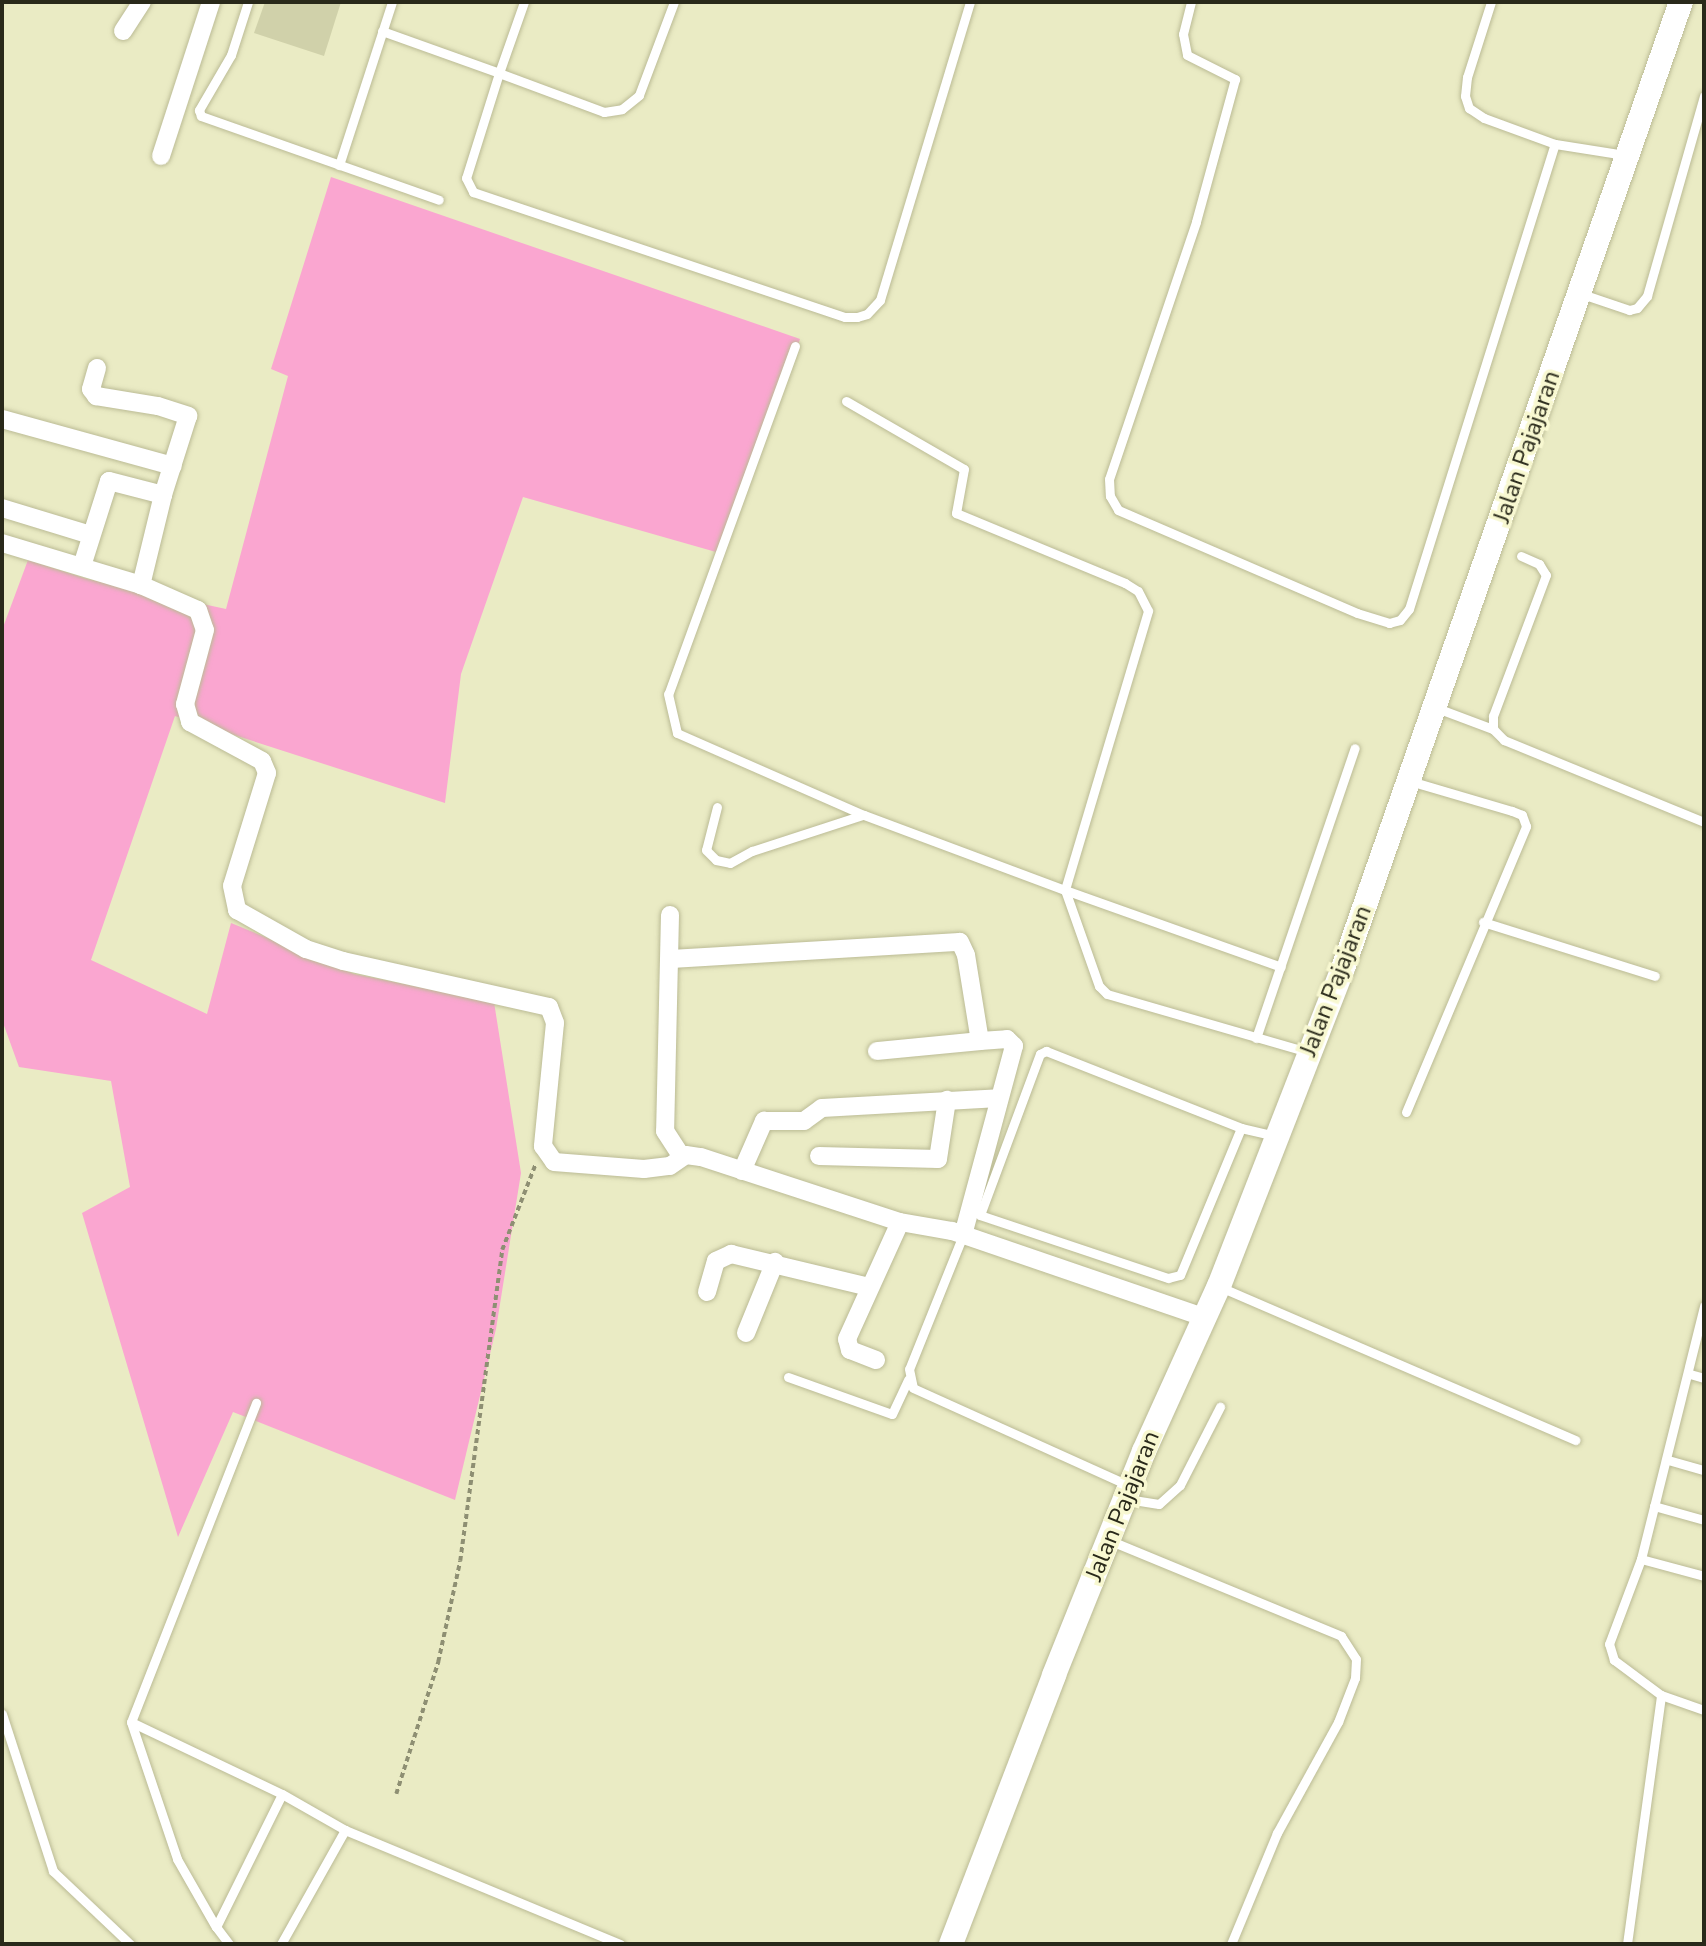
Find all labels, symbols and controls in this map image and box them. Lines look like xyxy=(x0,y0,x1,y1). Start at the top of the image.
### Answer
street label: Jalan Pajajaran xyxy=(1487,367,1567,527)
street label: Jalan Pajajaran xyxy=(1294,902,1378,1060)
street label: Jalan Pajajaran xyxy=(1080,1427,1166,1585)

